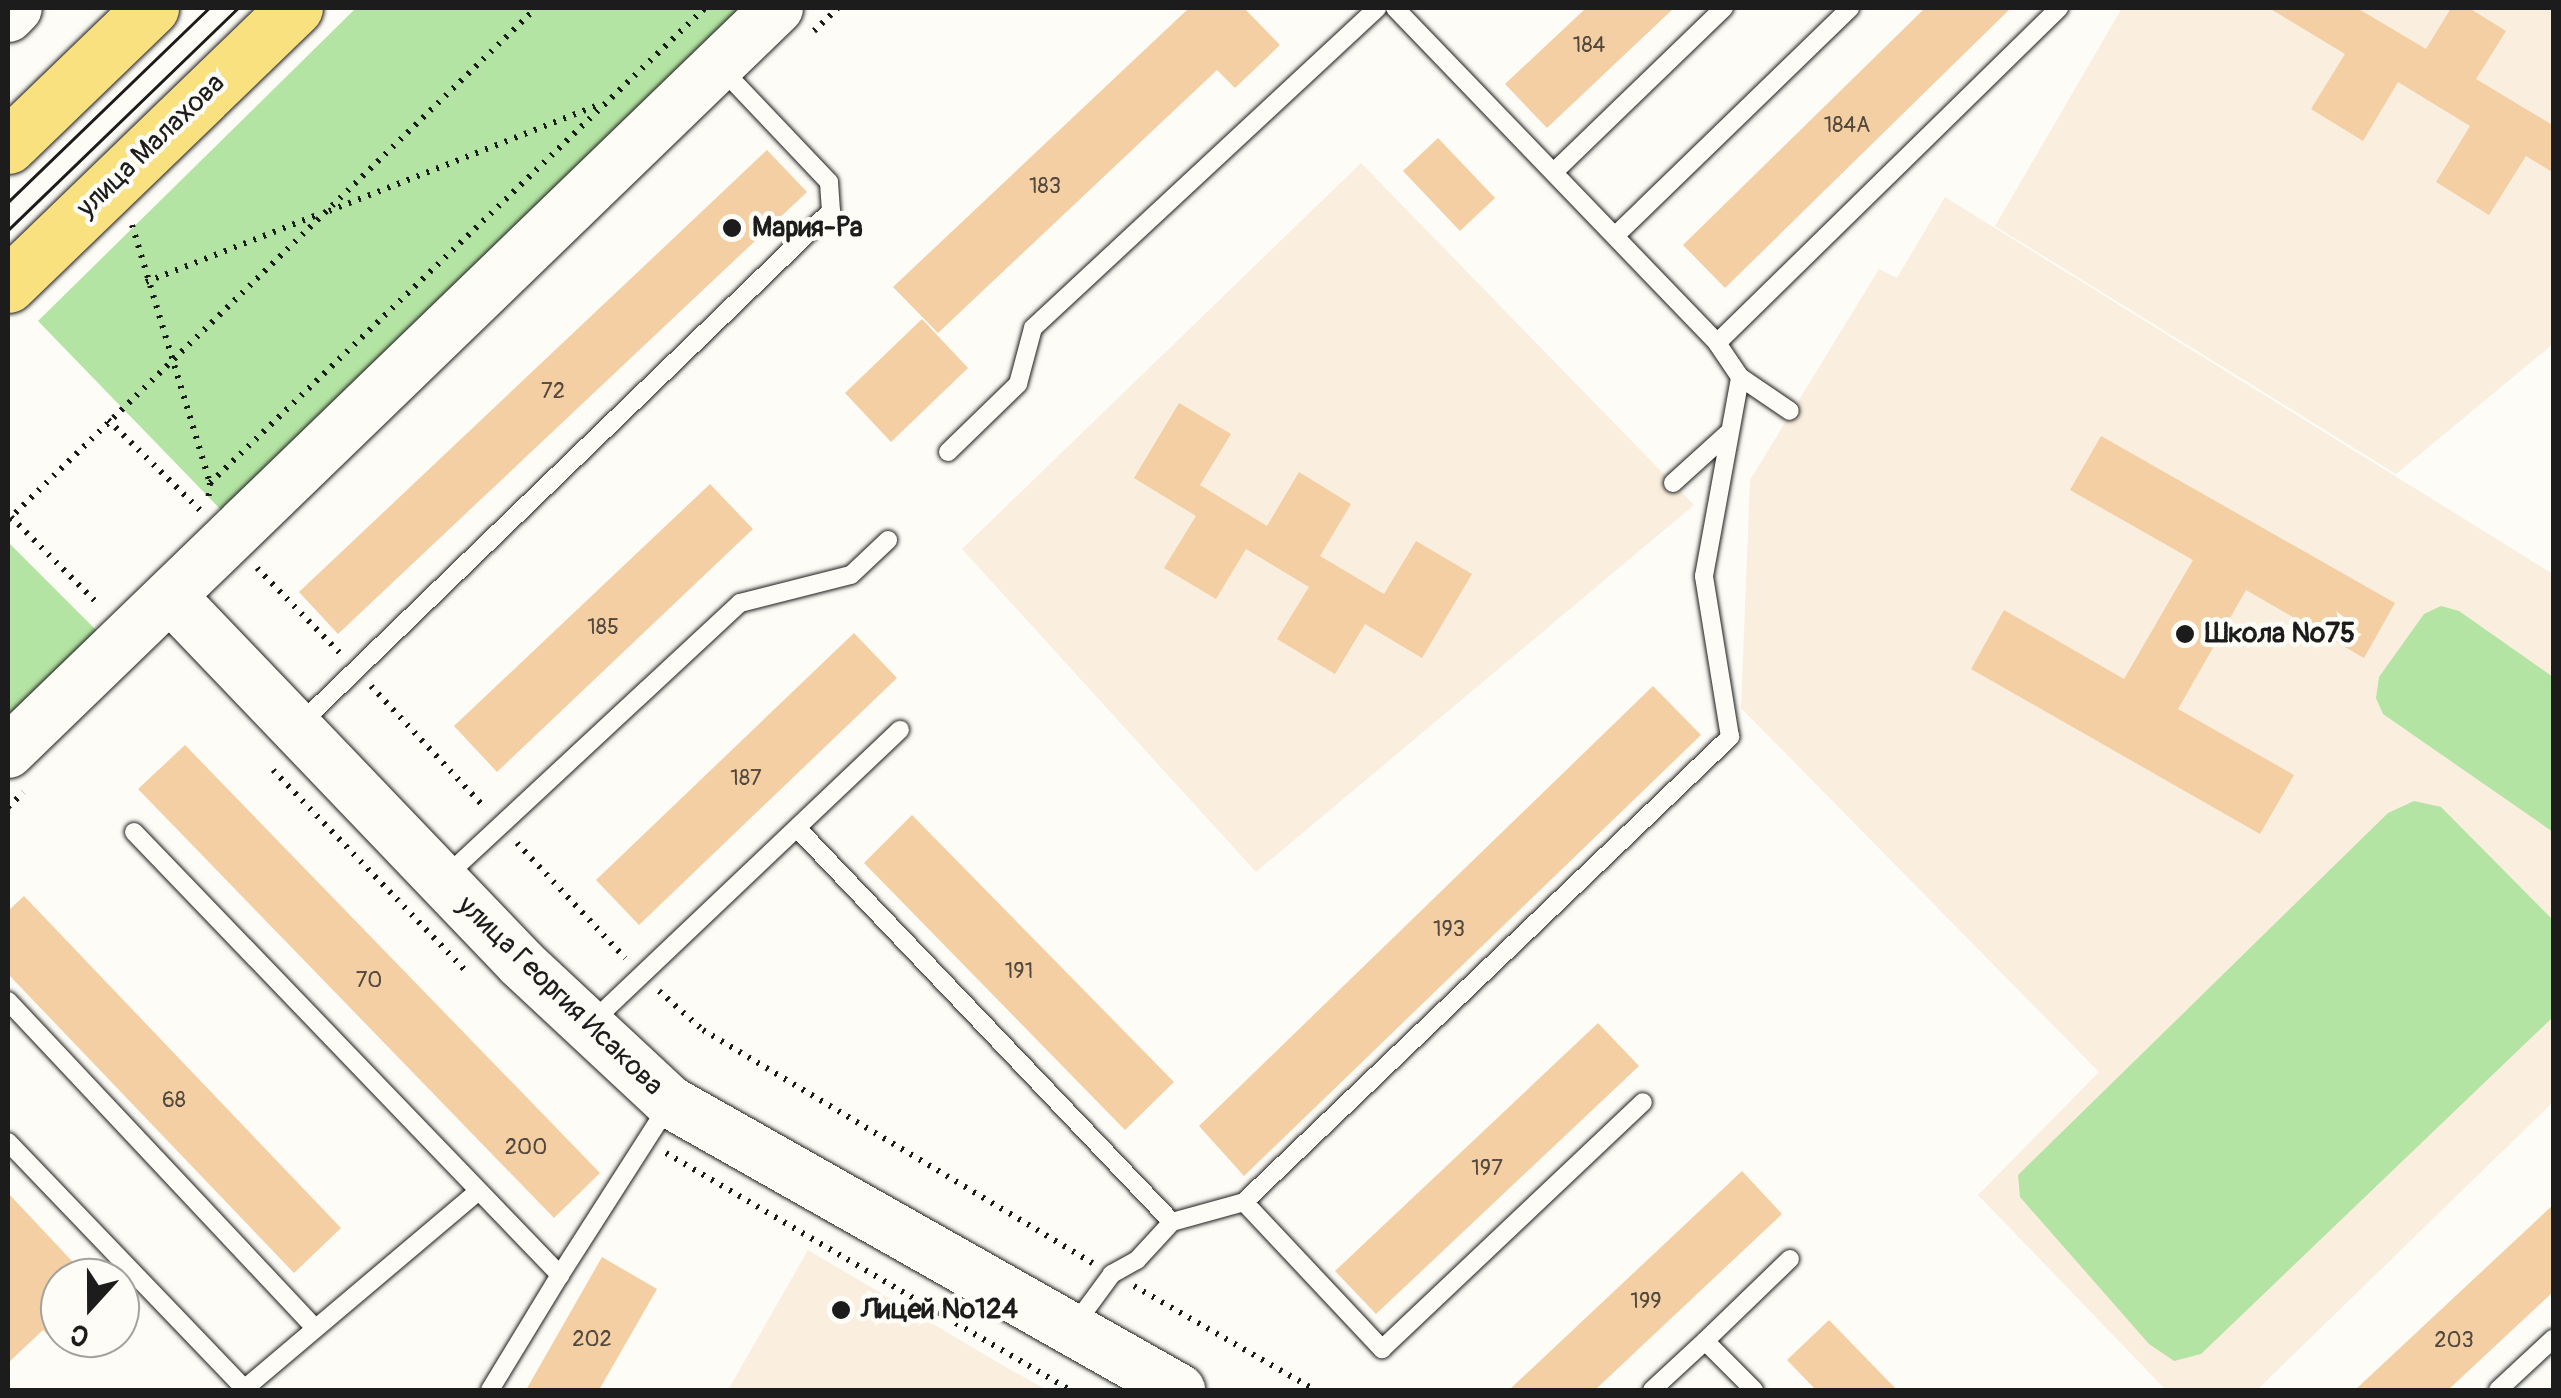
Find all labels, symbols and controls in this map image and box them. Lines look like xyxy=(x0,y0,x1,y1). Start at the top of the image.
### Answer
house number: 184 xyxy=(1573,33,1605,59)
street label: улица Малахова xyxy=(70,67,232,225)
house number: 184А xyxy=(1824,113,1870,139)
house number: 183 xyxy=(1029,174,1061,200)
place label: Мария-Ра xyxy=(752,211,863,245)
marker: Мария-Ра xyxy=(721,217,743,239)
house number: 72 xyxy=(541,379,565,405)
house number: 185 xyxy=(587,615,619,641)
place label: Школа №75 xyxy=(2205,617,2355,651)
marker: Школа №75 xyxy=(2174,623,2196,645)
house number: 187 xyxy=(730,766,762,792)
street label: улица Георгия Исакова xyxy=(450,889,670,1103)
house number: 193 xyxy=(1433,917,1465,943)
house number: 191 xyxy=(1005,959,1033,985)
house number: 70 xyxy=(356,968,382,994)
house number: 68 xyxy=(162,1088,186,1114)
house number: 200 xyxy=(505,1135,547,1161)
house number: 197 xyxy=(1471,1156,1503,1182)
north arrow xyxy=(40,1258,140,1358)
house number: 199 xyxy=(1630,1289,1662,1315)
place label: Лицей №124 xyxy=(861,1293,1018,1327)
marker: Лицей №124 xyxy=(830,1299,852,1321)
text: С xyxy=(65,1315,94,1354)
house number: 202 xyxy=(572,1327,612,1353)
house number: 203 xyxy=(2434,1328,2474,1354)

